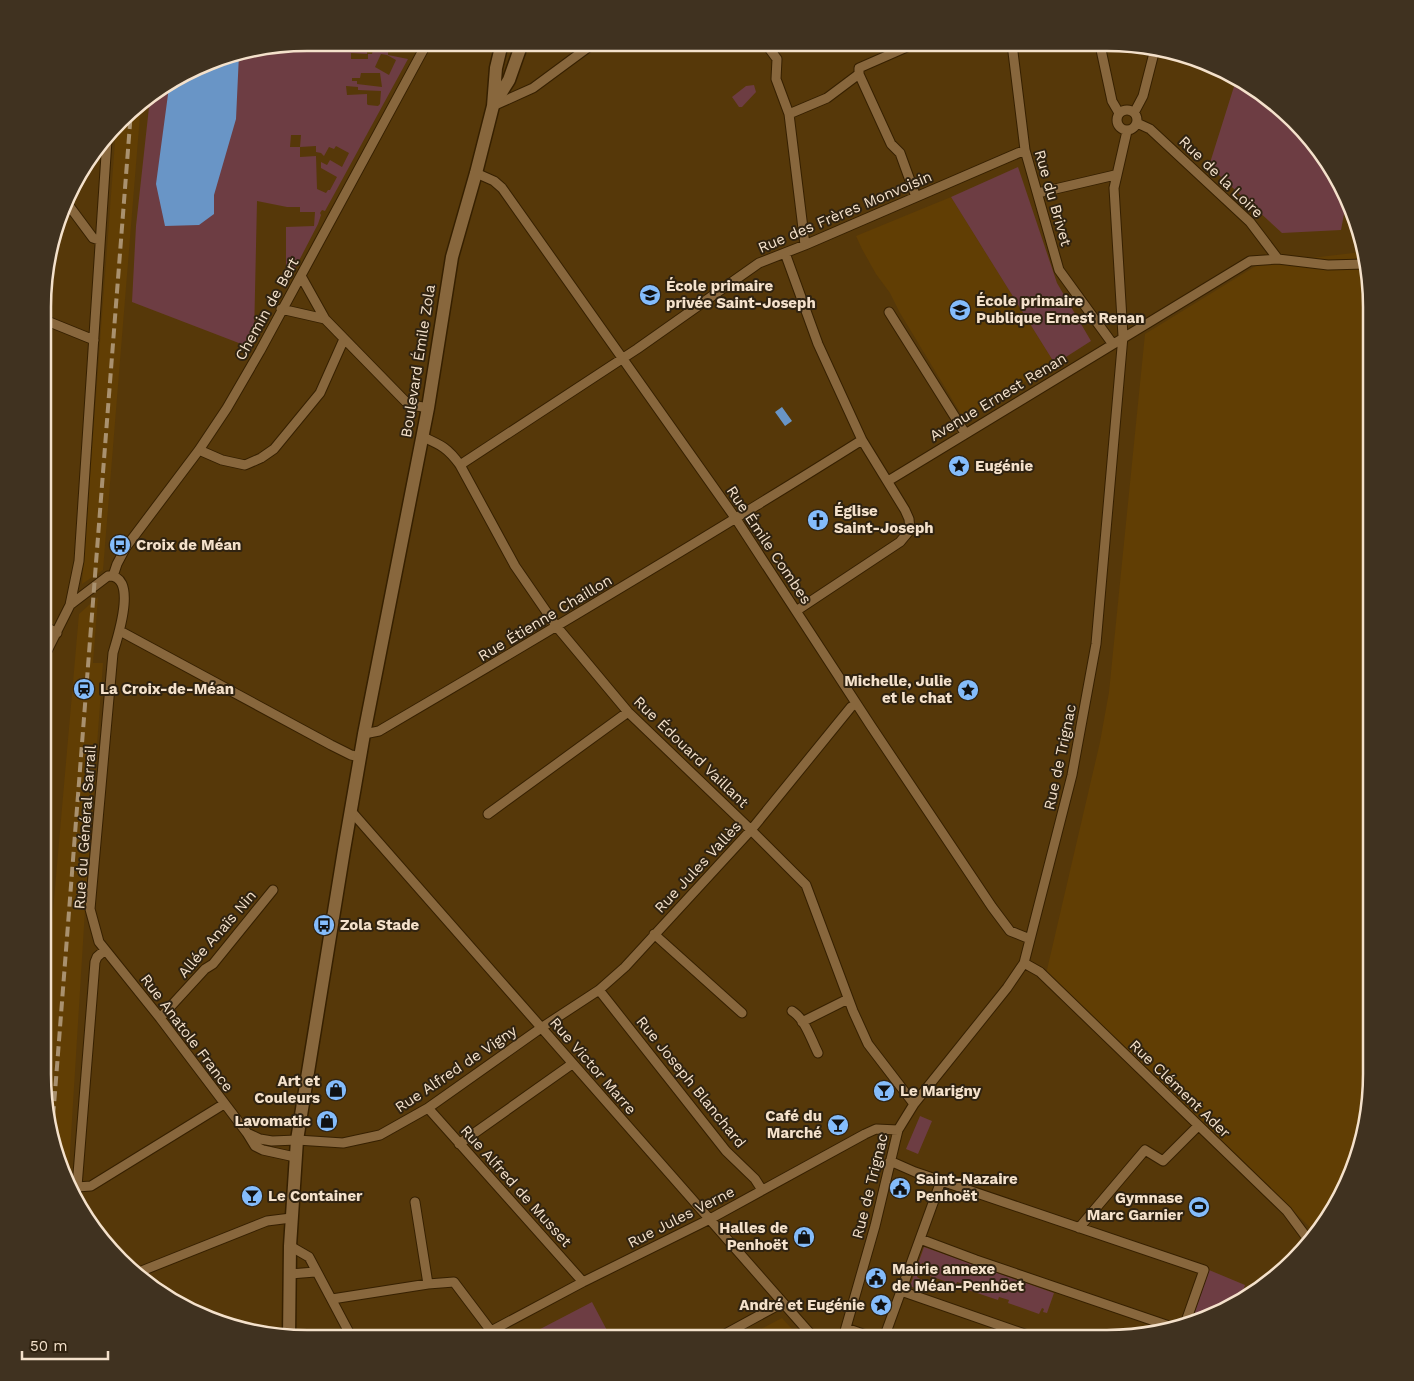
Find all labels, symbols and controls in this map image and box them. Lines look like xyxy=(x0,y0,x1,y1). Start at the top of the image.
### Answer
street label: Rue de la Loire xyxy=(1175,132,1267,222)
street label: Rue du Brivet xyxy=(1031,148,1075,249)
street label: Rue des Frères Monvoisin xyxy=(755,167,935,257)
street label: Chemin de Bert xyxy=(231,254,303,363)
place label: École primaire privée Saint-Joseph xyxy=(666,277,816,312)
street label: Boulevard Émile Zola xyxy=(397,283,439,439)
school or university icon: École primaire privée Saint-Joseph xyxy=(638,283,662,307)
place label: École primaire Publique Ernest Renan xyxy=(976,292,1145,327)
school or university icon: École primaire Publique Ernest Renan xyxy=(948,298,972,322)
street label: Avenue Ernest Renan xyxy=(926,349,1070,445)
place icon: Eugénie xyxy=(947,454,971,478)
place label: Eugénie xyxy=(975,457,1033,475)
street label: Rue Émile Combes xyxy=(723,483,815,608)
place label: Église Saint-Joseph xyxy=(834,502,934,537)
church icon: Église Saint-Joseph xyxy=(806,508,830,532)
bus stop icon: Croix de Méan xyxy=(108,533,132,557)
place label: Croix de Méan xyxy=(136,536,241,554)
street label: Rue Étienne Chaillon xyxy=(475,571,615,665)
place label: Michelle, Julie et le chat xyxy=(844,672,952,707)
station icon: La Croix-de-Méan xyxy=(72,677,96,701)
place icon: Michelle, Julie et le chat xyxy=(956,678,980,702)
place label: La Croix-de-Méan xyxy=(100,680,234,698)
street label: Rue Édouard Vaillant xyxy=(630,693,753,812)
street label: Rue de Trignac xyxy=(1040,702,1080,812)
street label: Rue du Général Sarrail xyxy=(70,744,100,910)
street label: Rue Jules Vallès xyxy=(651,817,745,917)
street label: Allée Anaïs Nin xyxy=(174,887,260,981)
bus stop icon: Zola Stade xyxy=(312,913,336,937)
place label: Zola Stade xyxy=(340,916,420,934)
street label: Rue Anatole France xyxy=(137,971,237,1095)
street label: Rue Joseph Blanchard xyxy=(632,1013,750,1151)
street label: Rue Victor Marre xyxy=(546,1014,640,1118)
street label: Rue Alfred de Vigny xyxy=(392,1021,520,1116)
street label: Rue Clément Ader xyxy=(1126,1036,1234,1142)
place label: Art et Couleurs xyxy=(254,1072,320,1107)
shop icon: Art et Couleurs xyxy=(324,1078,348,1102)
bar icon: Le Marigny xyxy=(872,1079,896,1103)
place label: Le Marigny xyxy=(900,1082,981,1100)
place label: Café du Marché xyxy=(765,1107,822,1142)
shop icon: Lavomatic xyxy=(315,1109,339,1133)
place label: Lavomatic xyxy=(234,1112,311,1130)
bar icon: Café du Marché xyxy=(826,1113,850,1137)
street label: Rue Alfred de Musset xyxy=(457,1122,576,1251)
street label: Rue de Trignac xyxy=(848,1131,892,1241)
place label: Saint-Nazaire Penhoët xyxy=(916,1170,1018,1205)
public building icon: Saint-Nazaire Penhoët xyxy=(888,1176,912,1200)
street label: Rue Jules Verne xyxy=(625,1182,737,1252)
bar icon: Le Container xyxy=(240,1184,264,1208)
place label: Le Container xyxy=(268,1187,363,1205)
place label: Gymnase Marc Garnier xyxy=(1087,1189,1184,1224)
sports icon: Gymnase Marc Garnier xyxy=(1187,1195,1211,1219)
place label: Halles de Penhoët xyxy=(719,1219,788,1254)
shop icon: Halles de Penhoët xyxy=(792,1225,816,1249)
place label: Mairie annexe de Méan-Penhöet xyxy=(892,1260,1024,1295)
public building icon: Mairie annexe de Méan-Penhöet xyxy=(864,1266,888,1290)
place icon: André et Eugénie xyxy=(869,1293,893,1317)
place label: André et Eugénie xyxy=(739,1296,865,1314)
scale bar xyxy=(22,1328,109,1360)
text: 50 m xyxy=(30,1337,67,1355)

